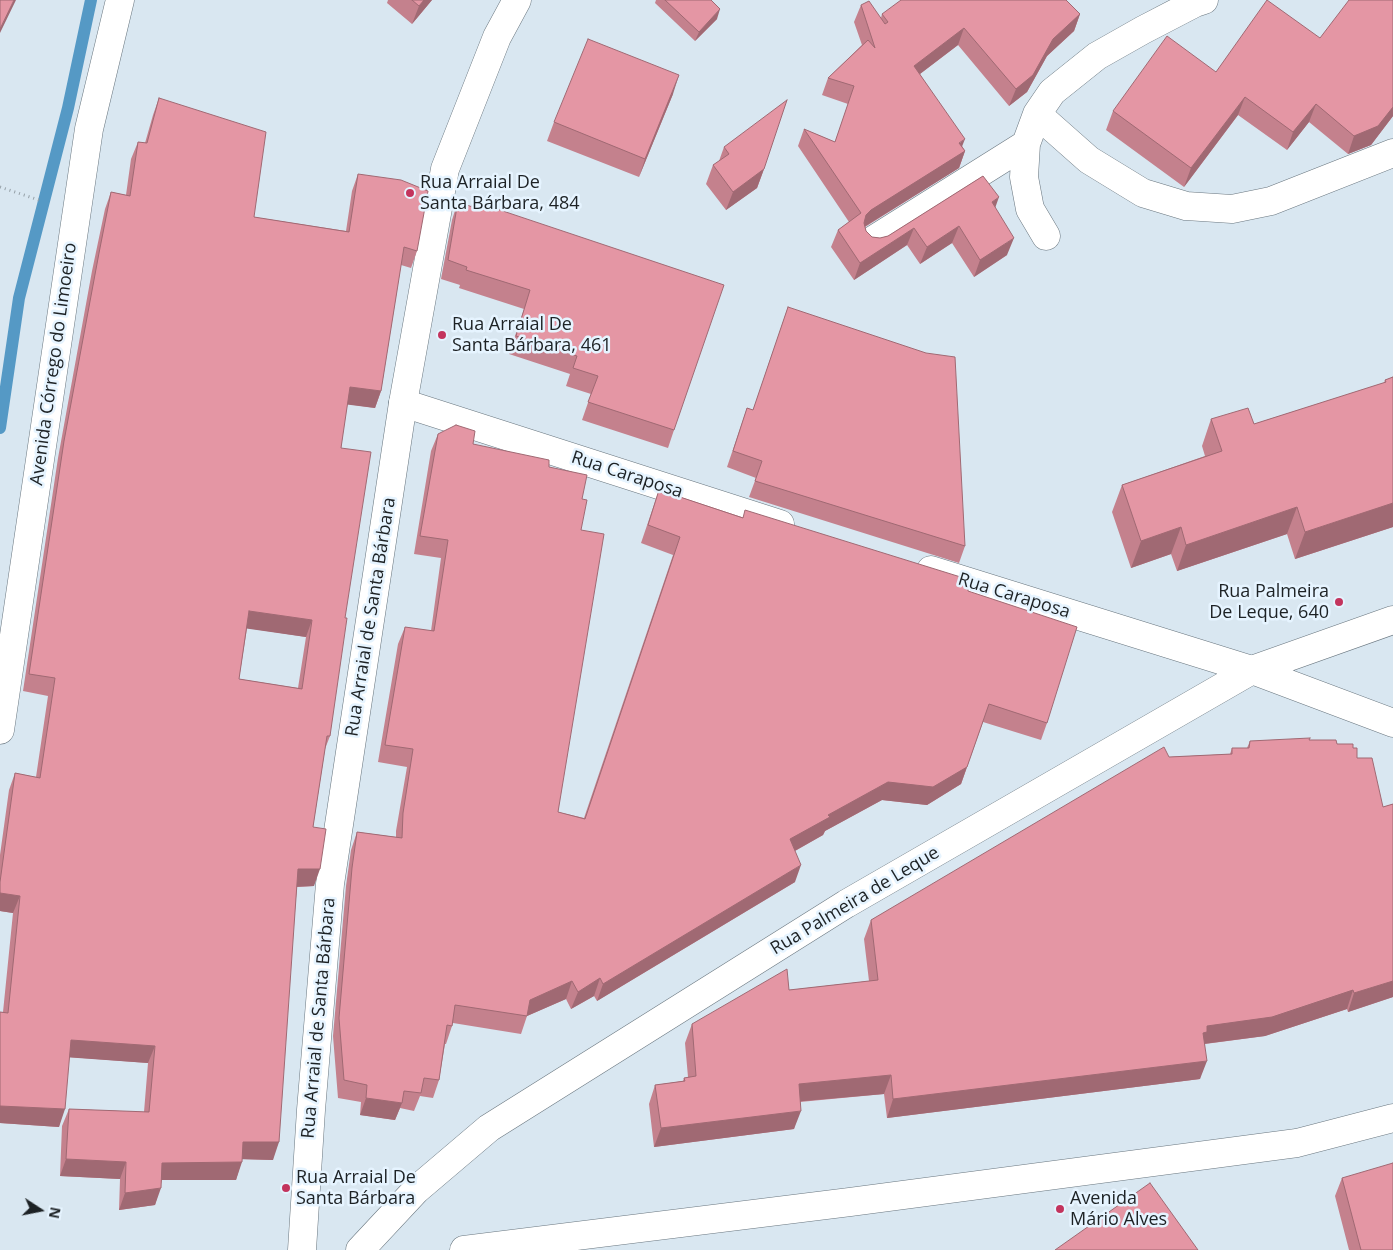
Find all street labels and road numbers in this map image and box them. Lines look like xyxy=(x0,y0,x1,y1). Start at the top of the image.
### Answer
street label: Avenida Córrego do Limoeiro xyxy=(26,241,82,487)
street label: Rua Caraposa xyxy=(569,447,685,503)
street label: Rua Arraial de Santa Bárbara xyxy=(341,496,401,738)
street label: Rua Caraposa xyxy=(955,569,1073,623)
street label: Rua Palmeira de Leque xyxy=(767,842,943,960)
street label: Rua Arraial de Santa Bárbara xyxy=(298,897,340,1139)

